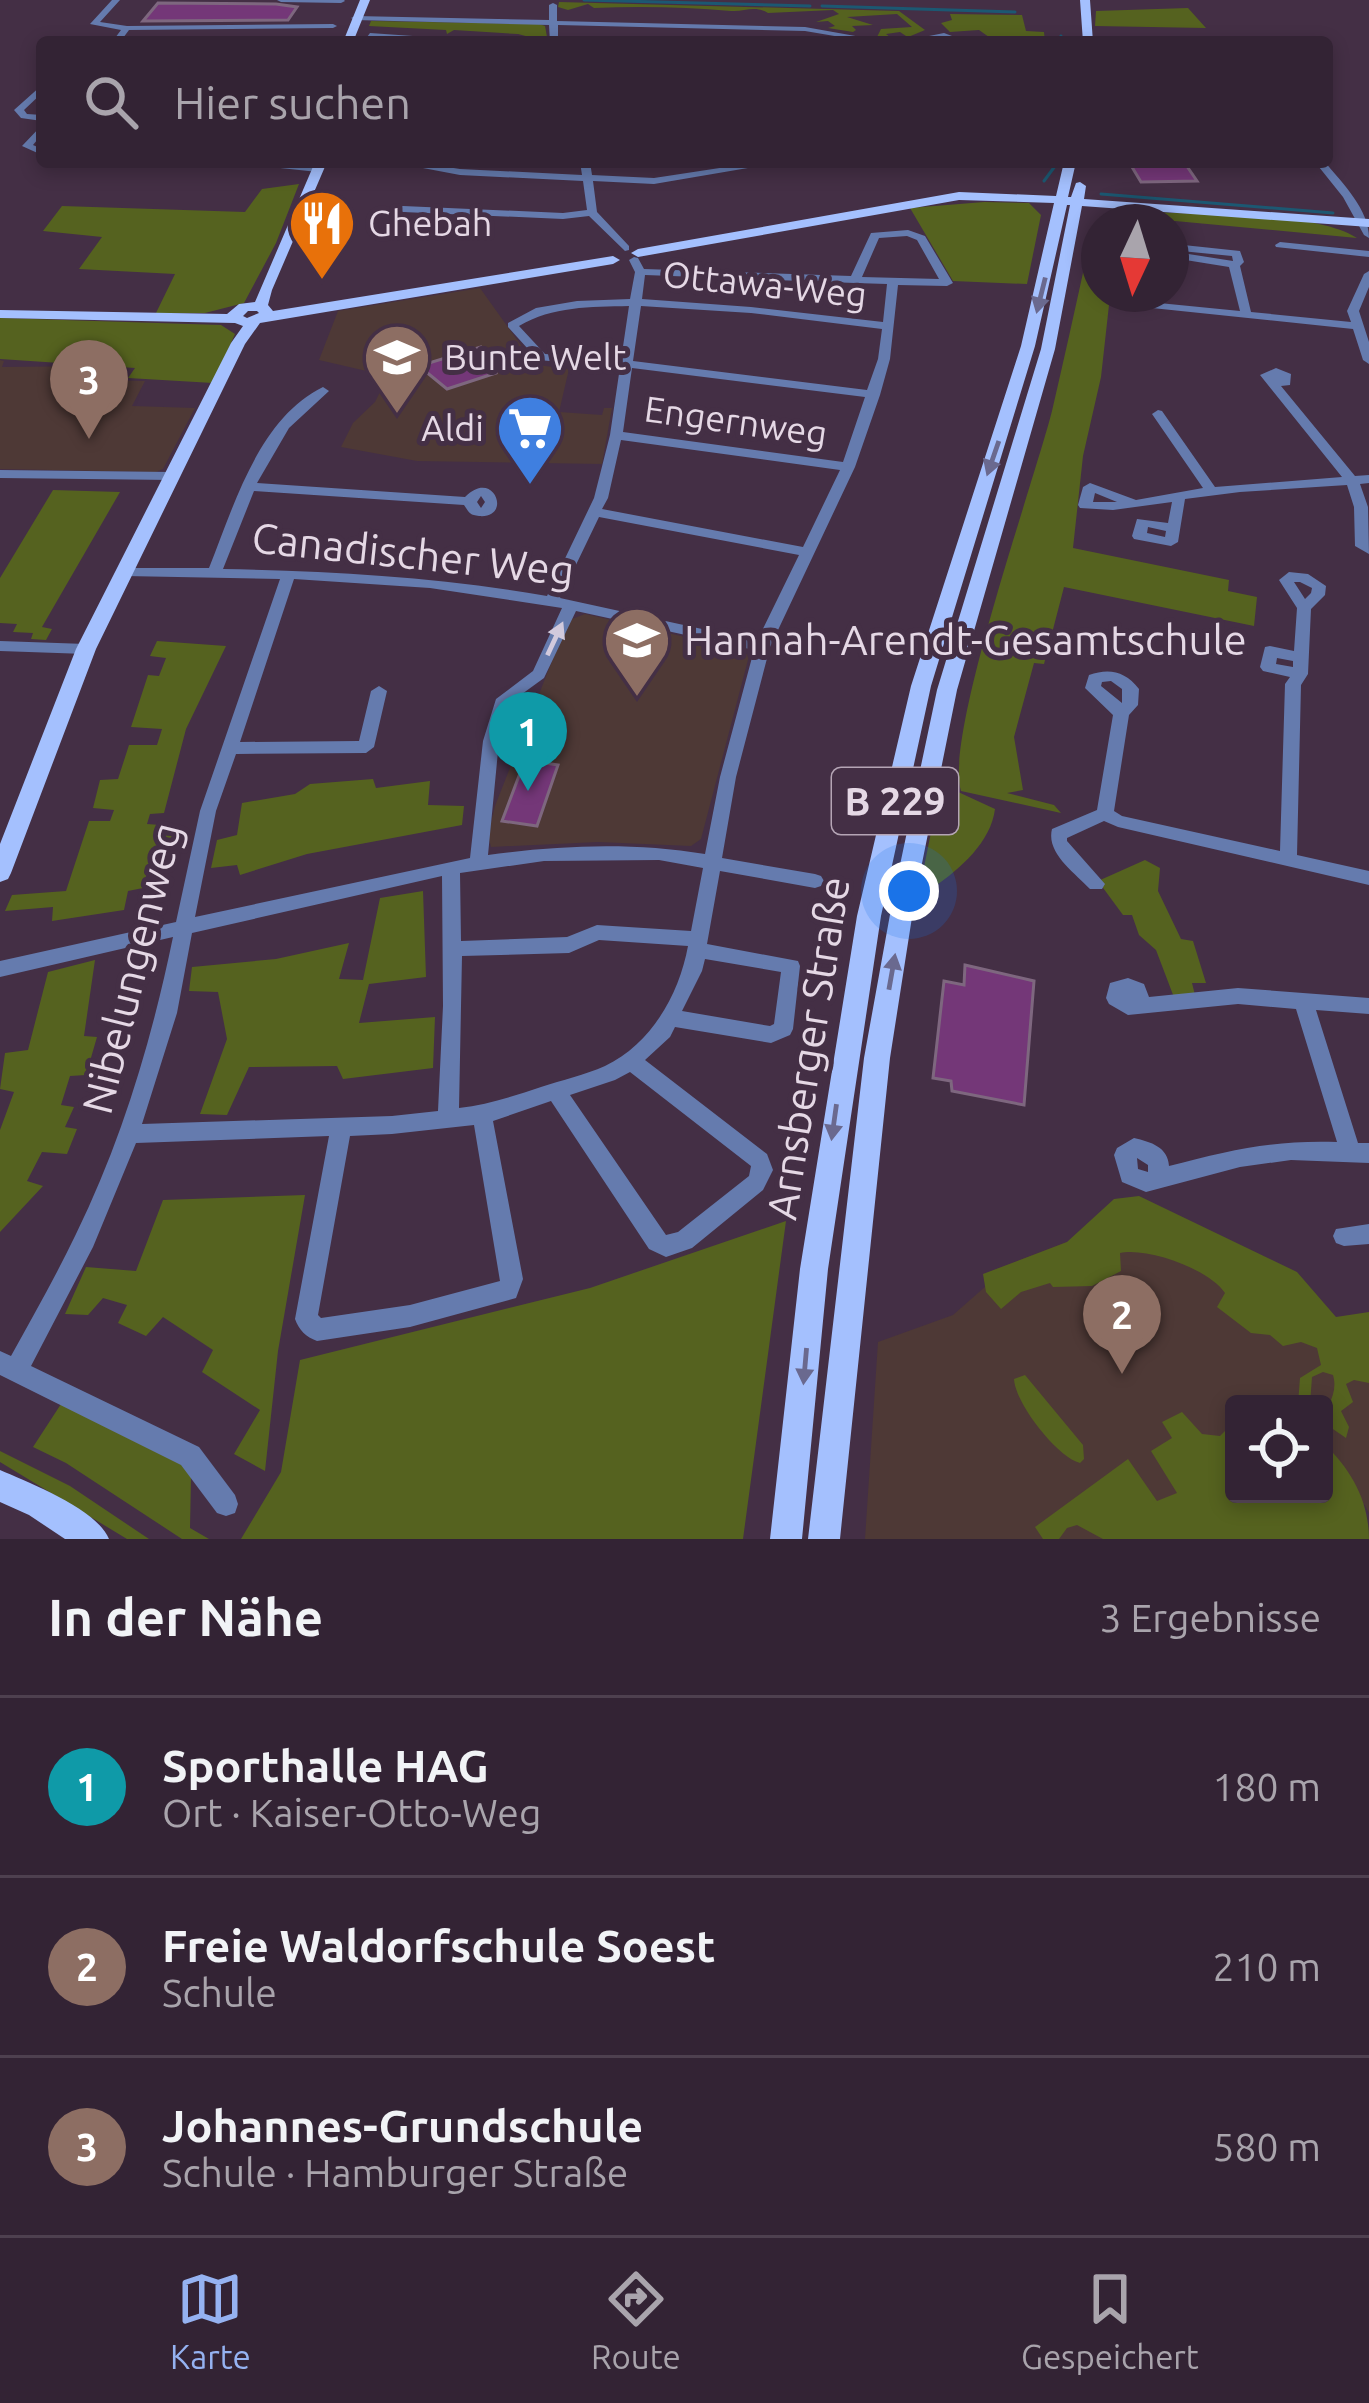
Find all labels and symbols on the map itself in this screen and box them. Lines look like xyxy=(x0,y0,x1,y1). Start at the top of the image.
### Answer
restaurant icon: Ghebah xyxy=(287,188,357,282)
place label: Ghebah xyxy=(368,202,492,243)
north arrow xyxy=(1081,204,1189,312)
street label: Ottawa-Weg xyxy=(661,252,869,315)
one-way arrow xyxy=(1031,277,1050,314)
school or university icon: Bunte Welt xyxy=(362,322,432,416)
place label: Bunte Welt xyxy=(444,336,626,377)
pin: 3 xyxy=(50,340,128,439)
street label: Engernweg xyxy=(642,387,830,454)
supermarket icon: Aldi xyxy=(495,393,565,487)
place label: Aldi xyxy=(421,407,484,448)
one-way arrow xyxy=(983,440,1001,476)
street label: Canadischer Weg xyxy=(250,513,576,594)
school or university icon: Hannah-Arendt-Gesamtschule xyxy=(602,605,672,699)
place label: Hannah-Arendt-Gesamtschule xyxy=(684,616,1247,663)
one-way arrow xyxy=(545,621,565,656)
pin: 1 xyxy=(489,692,567,791)
road number: B 229 xyxy=(832,768,958,834)
street label: Nibelungenweg xyxy=(73,818,190,1118)
your location xyxy=(879,861,939,921)
street label: Arnsberger Straße xyxy=(757,873,858,1223)
one-way arrow xyxy=(883,952,901,990)
one-way arrow xyxy=(825,1104,844,1141)
pin: 2 xyxy=(1083,1275,1161,1374)
one-way arrow xyxy=(795,1348,814,1385)

